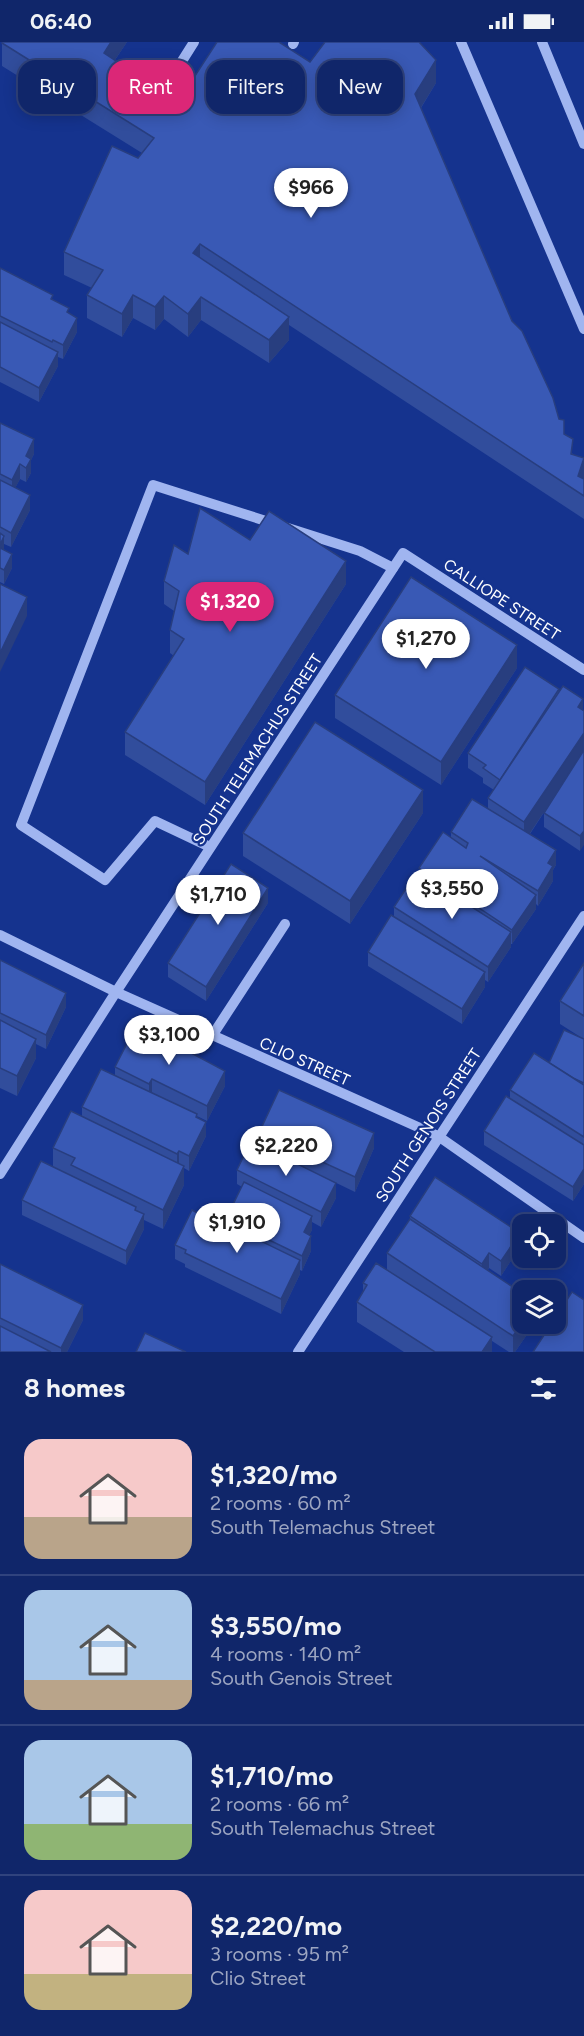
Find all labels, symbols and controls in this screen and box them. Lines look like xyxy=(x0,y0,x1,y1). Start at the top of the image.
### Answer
text: 06:40 xyxy=(30,8,92,35)
chip: Buy xyxy=(18,60,96,114)
chip: Rent xyxy=(108,60,194,114)
chip: Filters xyxy=(206,60,305,114)
chip: New xyxy=(317,60,403,114)
pin: $966 xyxy=(275,168,347,219)
text: $966 xyxy=(288,175,334,199)
street label: CALLIOPE STREET xyxy=(440,555,564,644)
pin: $1,320 xyxy=(181,582,279,633)
text: $1,320 xyxy=(200,589,260,613)
pin: $1,270 xyxy=(377,619,475,670)
text: $1,270 xyxy=(396,626,456,650)
street label: SOUTH TELEMACHUS STREET xyxy=(189,650,326,848)
pin: $3,550 xyxy=(403,869,501,920)
pin: $1,710 xyxy=(169,875,267,926)
text: $3,550 xyxy=(420,876,484,900)
text: $1,710 xyxy=(189,882,247,906)
pin: $3,100 xyxy=(120,1015,218,1066)
text: $3,100 xyxy=(138,1022,200,1046)
street label: CLIO STREET xyxy=(257,1033,353,1090)
street label: SOUTH GENOIS STREET xyxy=(372,1045,485,1206)
pin: $2,220 xyxy=(237,1126,335,1177)
text: $2,220 xyxy=(254,1133,318,1157)
pin: $1,910 xyxy=(188,1203,286,1254)
text: $1,910 xyxy=(208,1210,266,1234)
map controls xyxy=(512,1214,566,1334)
button: locate xyxy=(512,1214,566,1268)
button: layers xyxy=(512,1280,566,1334)
text: 8 homes xyxy=(24,1372,125,1404)
icon: filters xyxy=(527,1372,560,1405)
text: $1,320/mo xyxy=(210,1459,337,1491)
icon: home xyxy=(72,1463,144,1535)
text: 2 rooms · 60 m² xyxy=(210,1491,351,1515)
text: South Telemachus Street xyxy=(210,1515,435,1539)
text: $3,550/mo xyxy=(210,1610,342,1642)
icon: home xyxy=(72,1614,144,1686)
text: 4 rooms · 140 m² xyxy=(210,1642,361,1666)
text: South Genois Street xyxy=(210,1666,392,1690)
text: $1,710/mo xyxy=(210,1760,333,1792)
icon: home xyxy=(72,1764,144,1836)
text: 2 rooms · 66 m² xyxy=(210,1792,349,1816)
text: South Telemachus Street xyxy=(210,1816,435,1840)
text: $2,220/mo xyxy=(210,1910,342,1942)
icon: home xyxy=(72,1914,144,1986)
text: 3 rooms · 95 m² xyxy=(210,1942,349,1966)
text: Clio Street xyxy=(210,1966,306,1990)

